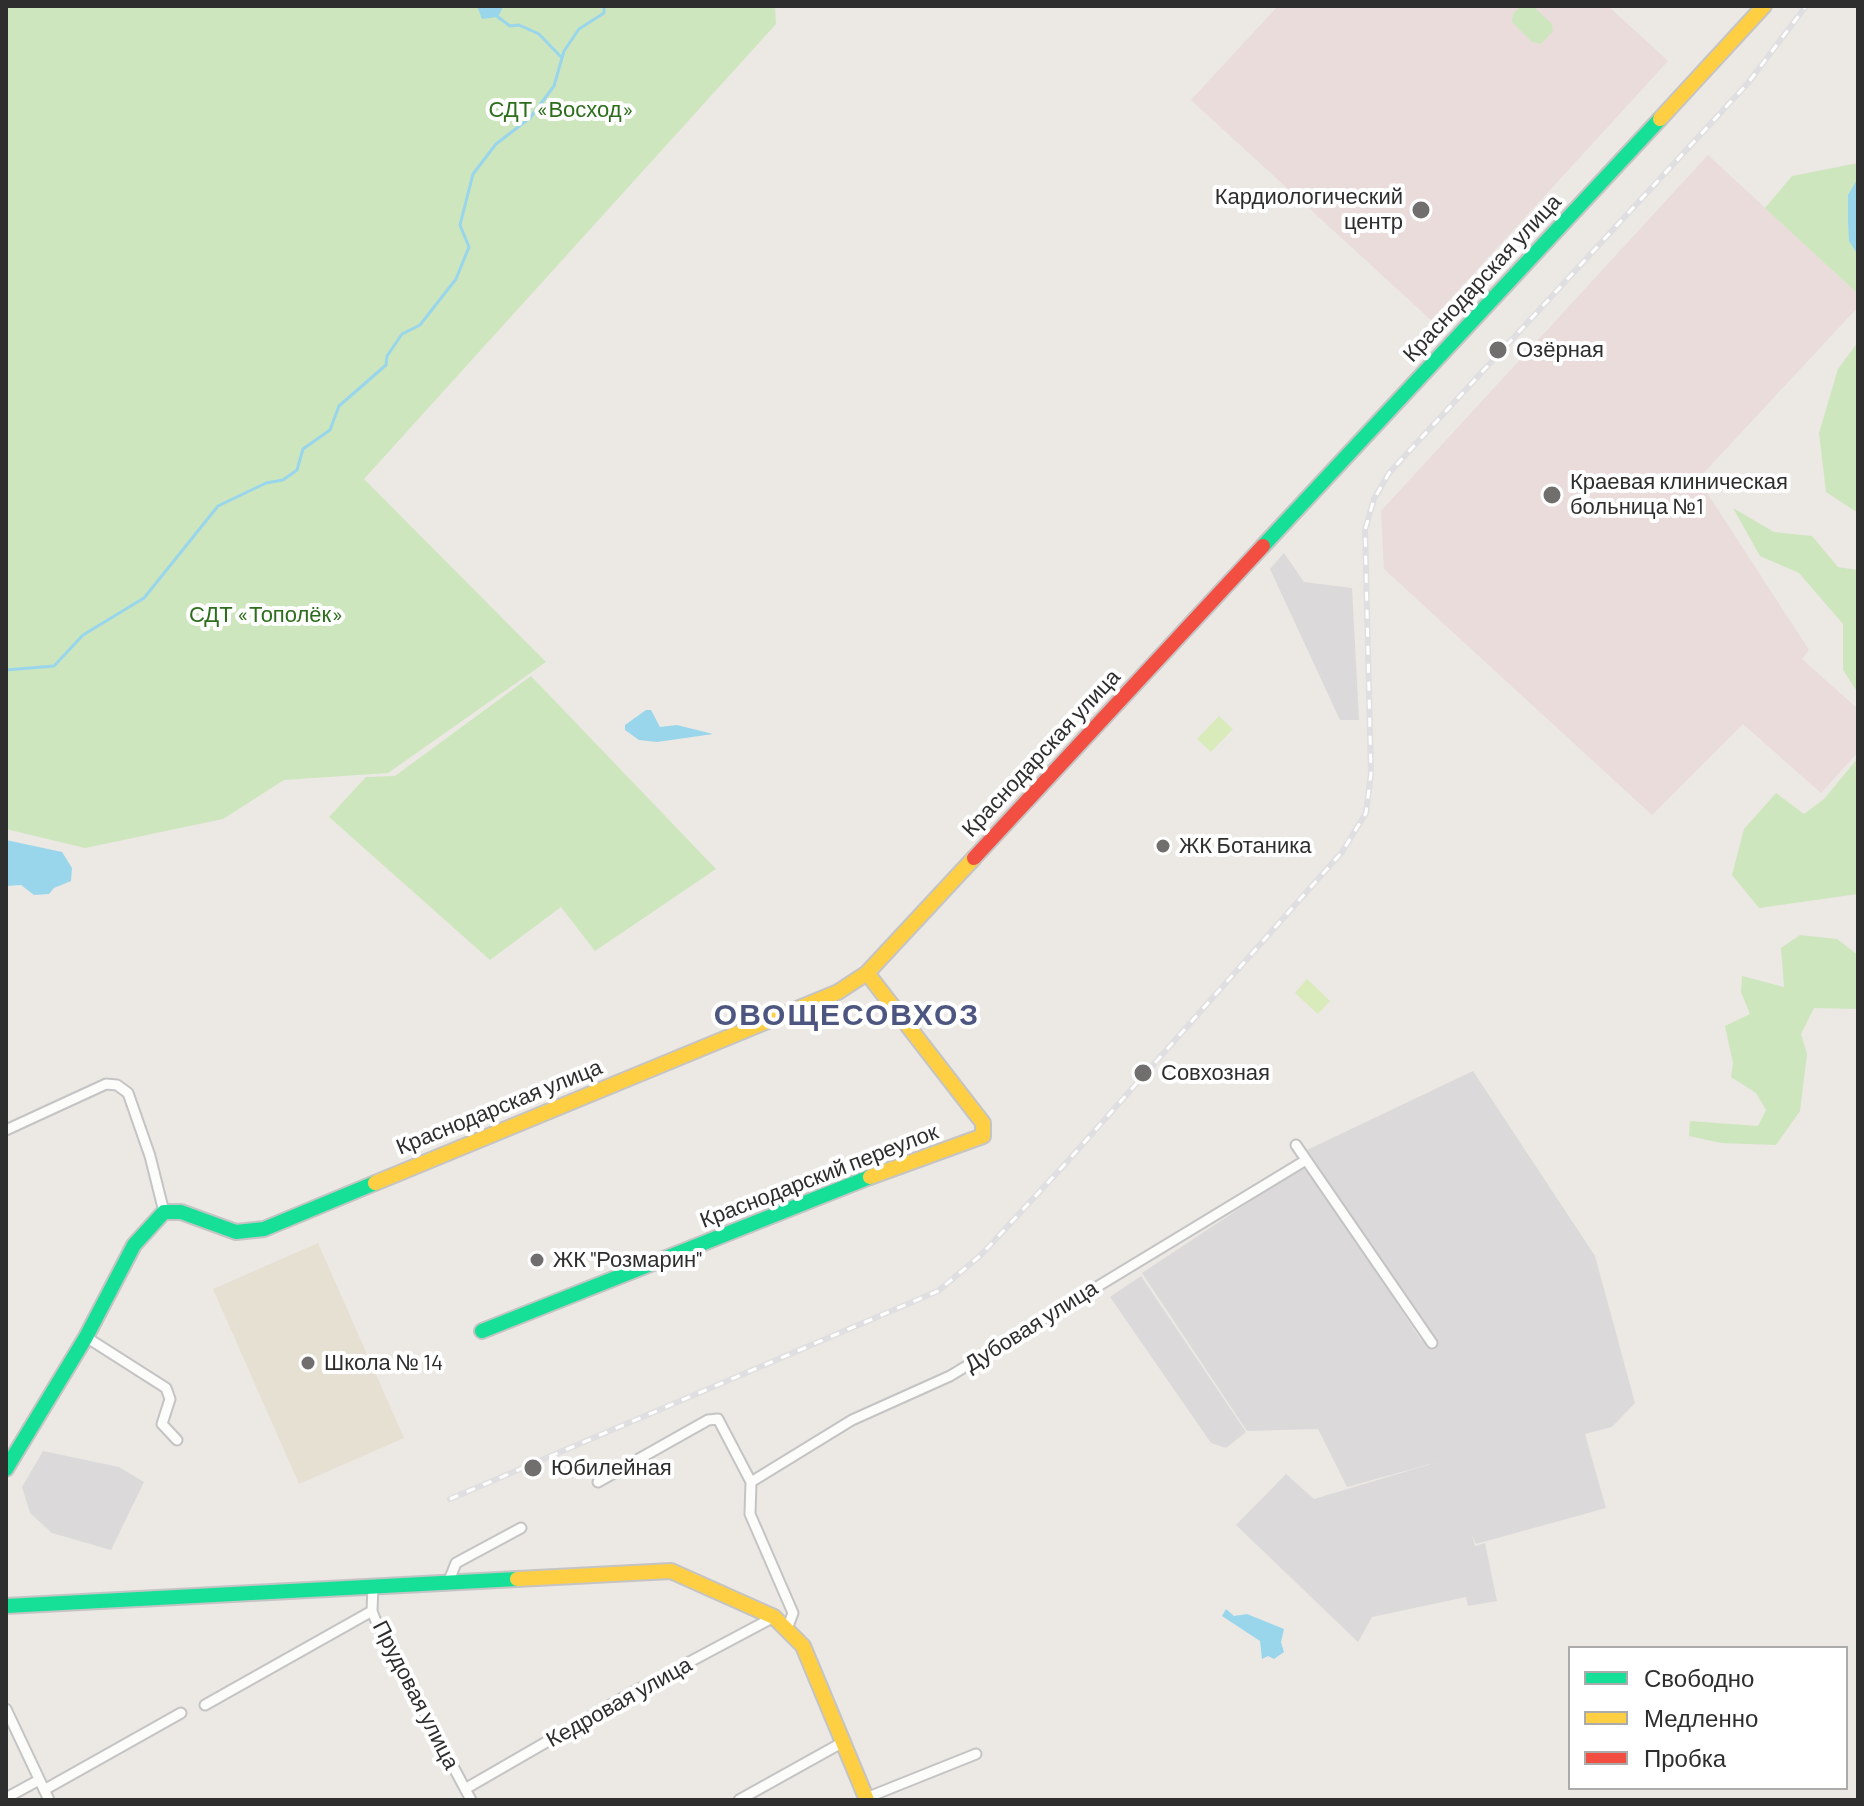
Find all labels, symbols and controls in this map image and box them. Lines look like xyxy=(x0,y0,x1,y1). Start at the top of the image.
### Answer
park label: СДТ «Восход» xyxy=(488,97,634,123)
place label: Кардиологический центр xyxy=(1215,184,1403,236)
street label: Краснодарская улица xyxy=(1397,189,1567,367)
marker: Кардиологический центр xyxy=(1410,199,1432,221)
place label: Озёрная xyxy=(1516,337,1604,363)
marker: Озёрная xyxy=(1487,339,1509,361)
place label: Краевая клиническая больница №1 xyxy=(1570,469,1788,520)
marker: Краевая клиническая больница №1 xyxy=(1541,484,1563,506)
park label: СДТ «Тополёк» xyxy=(189,602,343,628)
street label: Краснодарская улица xyxy=(956,664,1126,842)
place label: ЖК Ботаника xyxy=(1179,833,1312,859)
marker: ЖК Ботаника xyxy=(1154,837,1172,855)
district label: ОВОЩЕСОВХОЗ xyxy=(714,997,980,1033)
street label: Краснодарская улица xyxy=(392,1054,606,1160)
place label: Совхозная xyxy=(1161,1060,1270,1086)
marker: Совхозная xyxy=(1132,1062,1154,1084)
street label: Краснодарский переулок xyxy=(696,1118,942,1234)
place label: ЖК "Розмарин" xyxy=(553,1247,702,1273)
marker: ЖК "Розмарин" xyxy=(528,1251,546,1269)
street label: Дубовая улица xyxy=(960,1275,1102,1377)
place label: Школа № 14 xyxy=(324,1350,443,1376)
marker: Школа № 14 xyxy=(299,1354,317,1372)
place label: Юбилейная xyxy=(551,1455,672,1481)
marker: Юбилейная xyxy=(522,1457,544,1479)
street label: Прудовая улица xyxy=(367,1616,465,1774)
legend xyxy=(1568,1646,1848,1790)
street label: Кедровая улица xyxy=(542,1651,696,1753)
text: Свободно xyxy=(1644,1663,1754,1692)
text: Медленно xyxy=(1644,1703,1758,1732)
text: Пробка xyxy=(1644,1743,1726,1772)

